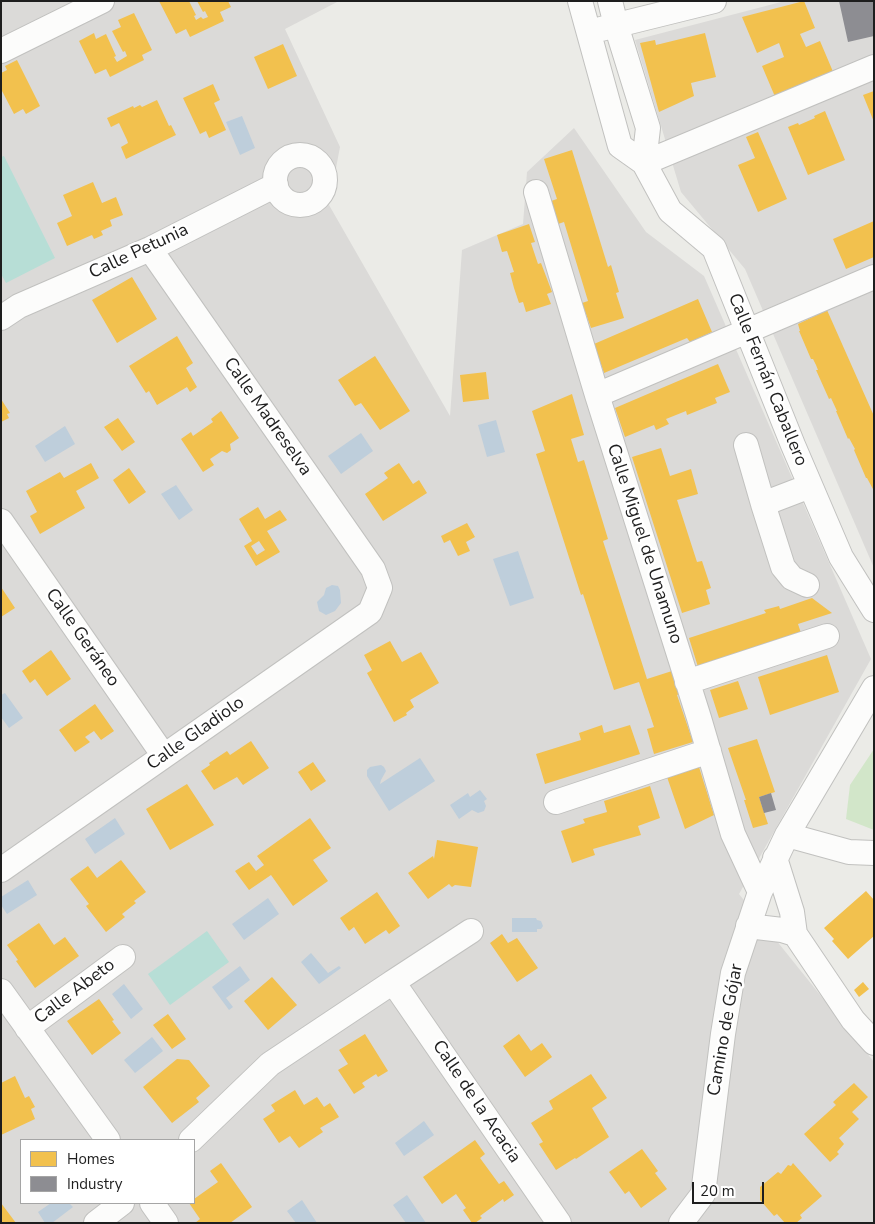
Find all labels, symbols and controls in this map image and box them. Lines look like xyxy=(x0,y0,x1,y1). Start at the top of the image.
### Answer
street label: Calle Petunia xyxy=(86,220,192,284)
street label: Calle Fernán Caballero xyxy=(722,291,812,469)
street label: Calle Madreselva xyxy=(218,354,316,480)
street label: Calle Miguel de Unamuno xyxy=(601,441,687,647)
street label: Calle Geráneo xyxy=(40,585,124,691)
street label: Calle Gladiolo xyxy=(143,692,249,776)
street label: Calle Abeto xyxy=(30,955,120,1029)
street label: Camino de Gójar xyxy=(704,962,748,1098)
street label: Calle de la Acacia xyxy=(427,1037,525,1167)
legend xyxy=(20,1139,195,1204)
text: Homes xyxy=(67,1149,115,1169)
scale bar xyxy=(695,1172,768,1204)
text: Industry xyxy=(67,1174,122,1194)
text: 20 m xyxy=(700,1181,735,1201)

